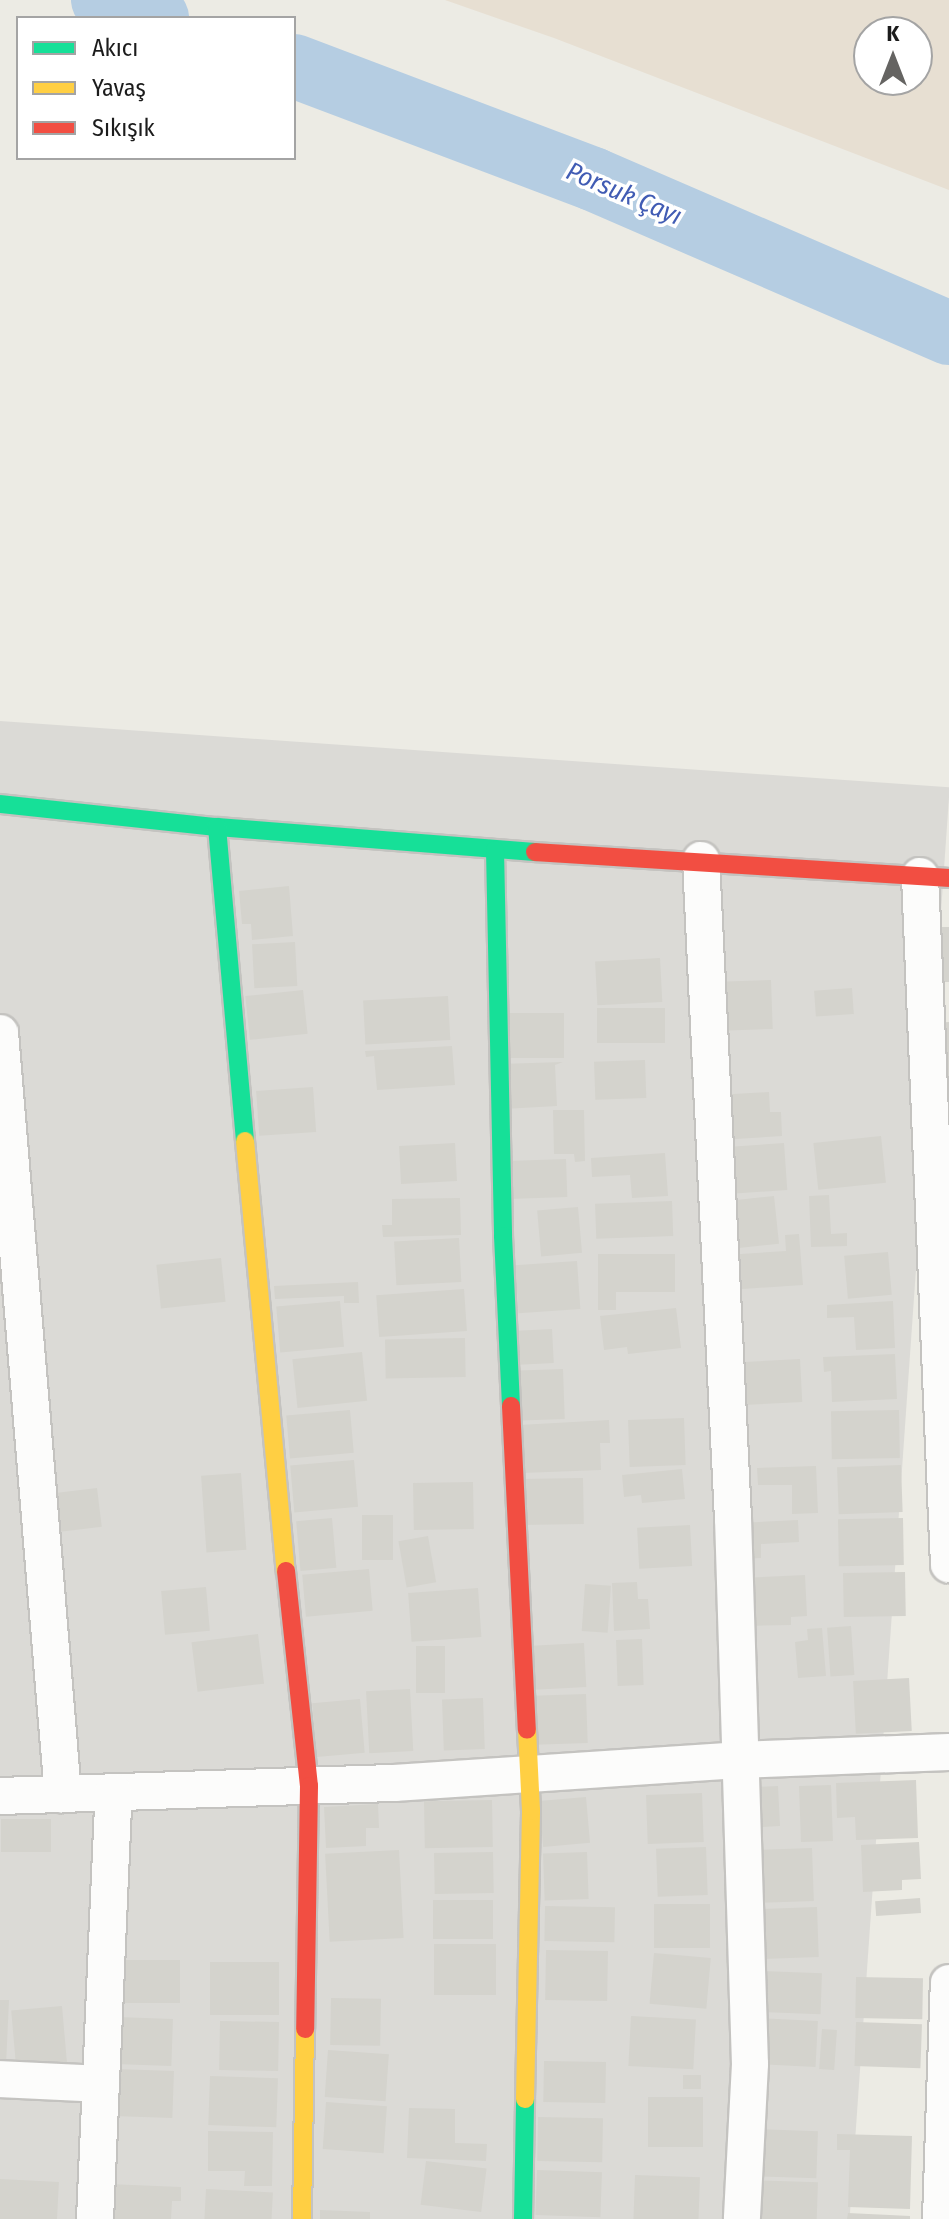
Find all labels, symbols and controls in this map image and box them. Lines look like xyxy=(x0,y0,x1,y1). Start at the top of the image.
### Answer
legend xyxy=(16,16,296,160)
north arrow xyxy=(853,16,933,96)
text: K xyxy=(887,20,899,47)
text: Akıcı xyxy=(92,34,138,62)
text: Yavaş xyxy=(92,74,146,102)
text: Sıkışık xyxy=(92,114,155,142)
water label: Porsuk Çayı xyxy=(562,156,686,232)

